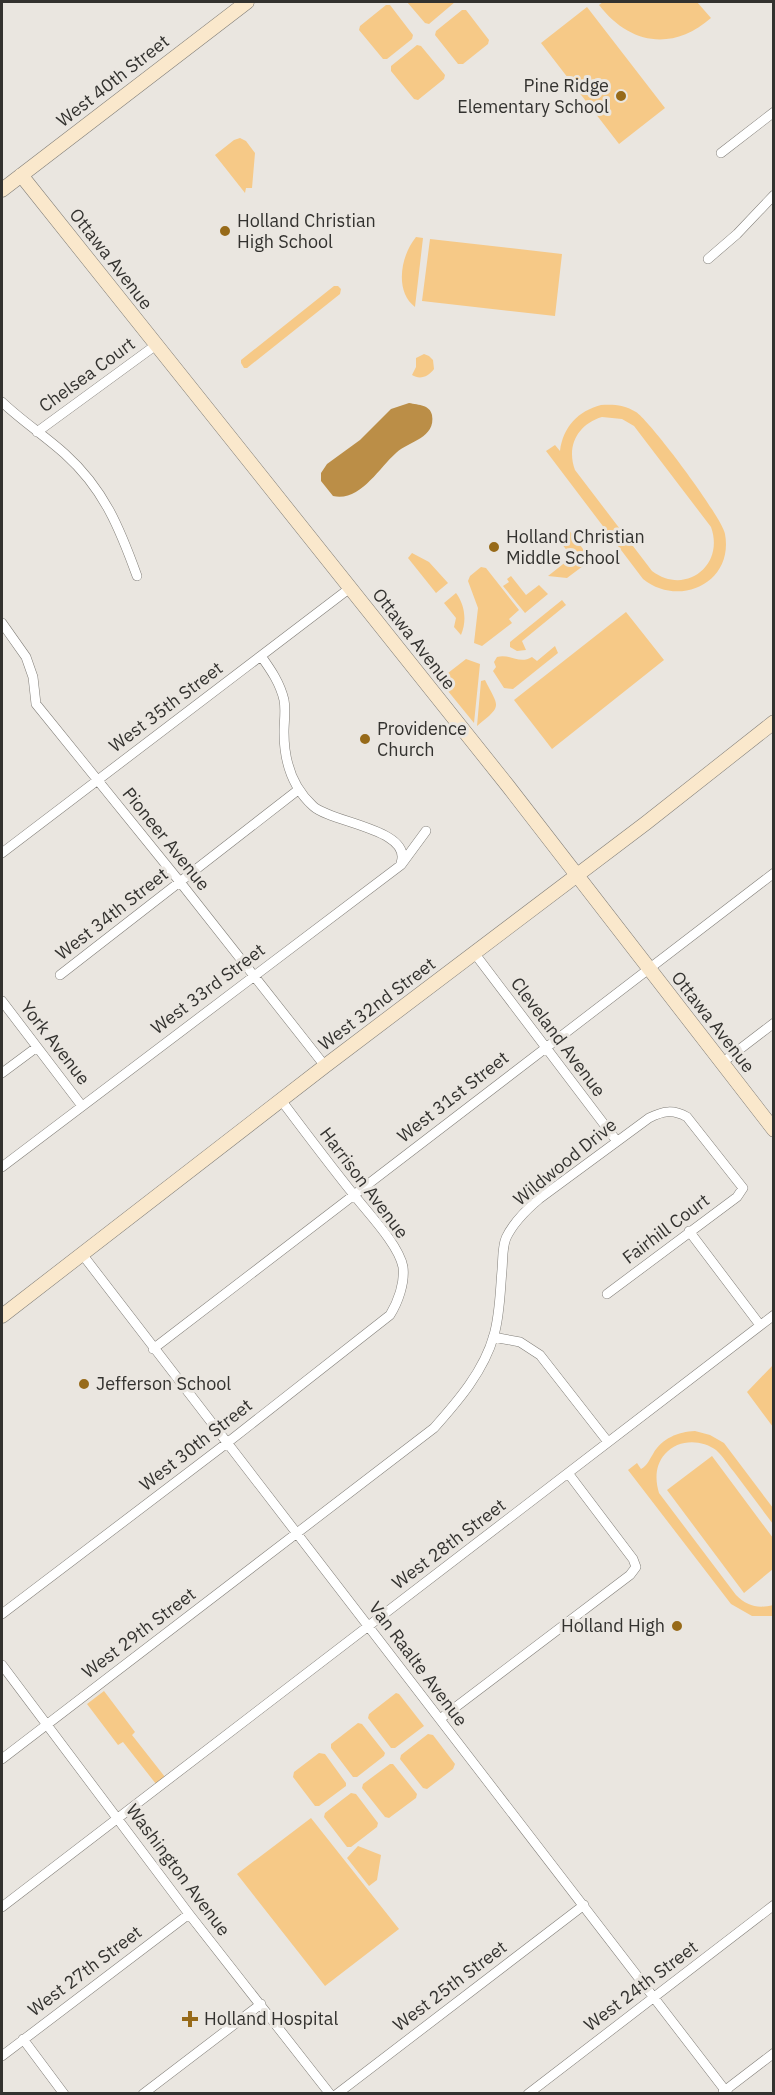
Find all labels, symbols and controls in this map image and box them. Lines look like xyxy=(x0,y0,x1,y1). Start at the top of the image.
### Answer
street label: West 40th Street xyxy=(52,29,174,132)
place label: Pine Ridge Elementary School xyxy=(457,74,609,118)
marker: Pine Ridge Elementary School xyxy=(614,89,628,103)
street label: Ottawa Avenue xyxy=(65,203,158,314)
place label: Holland Christian High School xyxy=(237,209,376,253)
marker: Holland Christian High School xyxy=(218,224,232,238)
street label: Chelsea Court xyxy=(34,332,139,417)
place label: Holland Christian Middle School xyxy=(506,525,645,569)
marker: Holland Christian Middle School xyxy=(487,540,501,554)
street label: Ottawa Avenue xyxy=(368,583,461,694)
street label: West 35th Street xyxy=(104,656,227,757)
place label: Providence Church xyxy=(377,717,467,761)
marker: Providence Church xyxy=(358,732,372,746)
street label: Pioneer Avenue xyxy=(118,782,215,895)
street label: West 34th Street xyxy=(51,862,173,965)
street label: West 33rd Street xyxy=(146,938,269,1039)
street label: West 32nd Street xyxy=(314,952,440,1055)
street label: Ottawa Avenue xyxy=(667,966,760,1077)
street label: Cleveland Avenue xyxy=(506,972,611,1101)
street label: York Avenue xyxy=(15,996,95,1089)
street label: West 31st Street xyxy=(392,1046,513,1147)
street label: Wildwood Drive xyxy=(508,1113,621,1210)
street label: Harrison Avenue xyxy=(315,1122,414,1243)
street label: Fairhill Court xyxy=(618,1188,714,1269)
place label: Jefferson School xyxy=(96,1372,231,1395)
marker: Jefferson School xyxy=(77,1377,91,1391)
street label: West 30th Street xyxy=(135,1393,257,1496)
street label: West 28th Street xyxy=(387,1493,510,1594)
street label: West 29th Street xyxy=(77,1582,200,1683)
street label: Van Raalte Avenue xyxy=(364,1597,473,1731)
place label: Holland High xyxy=(561,1614,665,1637)
marker: Holland High xyxy=(670,1619,684,1633)
street label: Washington Avenue xyxy=(121,1799,236,1940)
street label: West 27th Street xyxy=(23,1920,146,2021)
street label: West 25th Street xyxy=(388,1935,511,2036)
street label: West 24th Street xyxy=(579,1935,702,2036)
place label: Holland Hospital xyxy=(204,2007,338,2030)
marker: Holland Hospital xyxy=(181,2010,199,2028)

